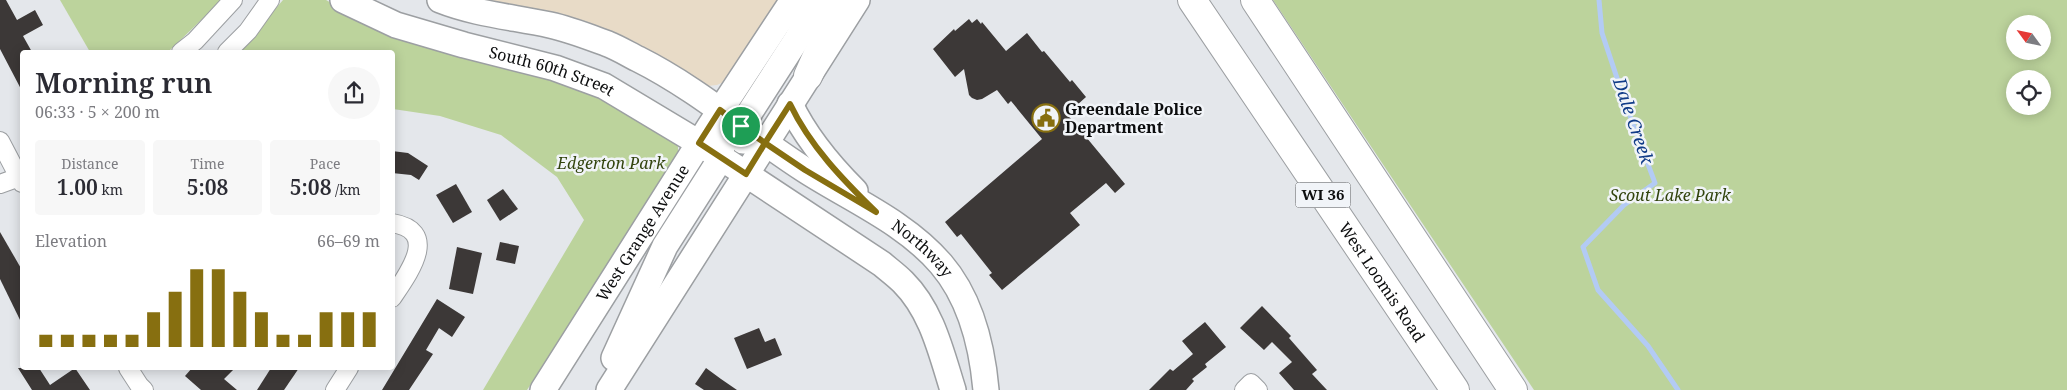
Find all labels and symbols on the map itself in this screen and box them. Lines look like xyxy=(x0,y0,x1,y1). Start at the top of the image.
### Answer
north arrow xyxy=(2006,15,2051,60)
street label: South 60th Street xyxy=(487,41,619,101)
water label: Dale Creek xyxy=(1608,73,1660,168)
place label: Greendale Police Department xyxy=(1065,98,1202,138)
public building icon: Greendale Police Department xyxy=(1031,103,1061,133)
pin xyxy=(720,105,762,147)
park label: Edgerton Park xyxy=(556,152,666,174)
street label: West Grange Avenue xyxy=(591,160,694,305)
road number: WI 36 xyxy=(1296,182,1350,208)
park label: Scout Lake Park xyxy=(1609,184,1731,206)
street label: Northway xyxy=(887,214,959,282)
street label: West Loomis Road xyxy=(1334,218,1430,346)

